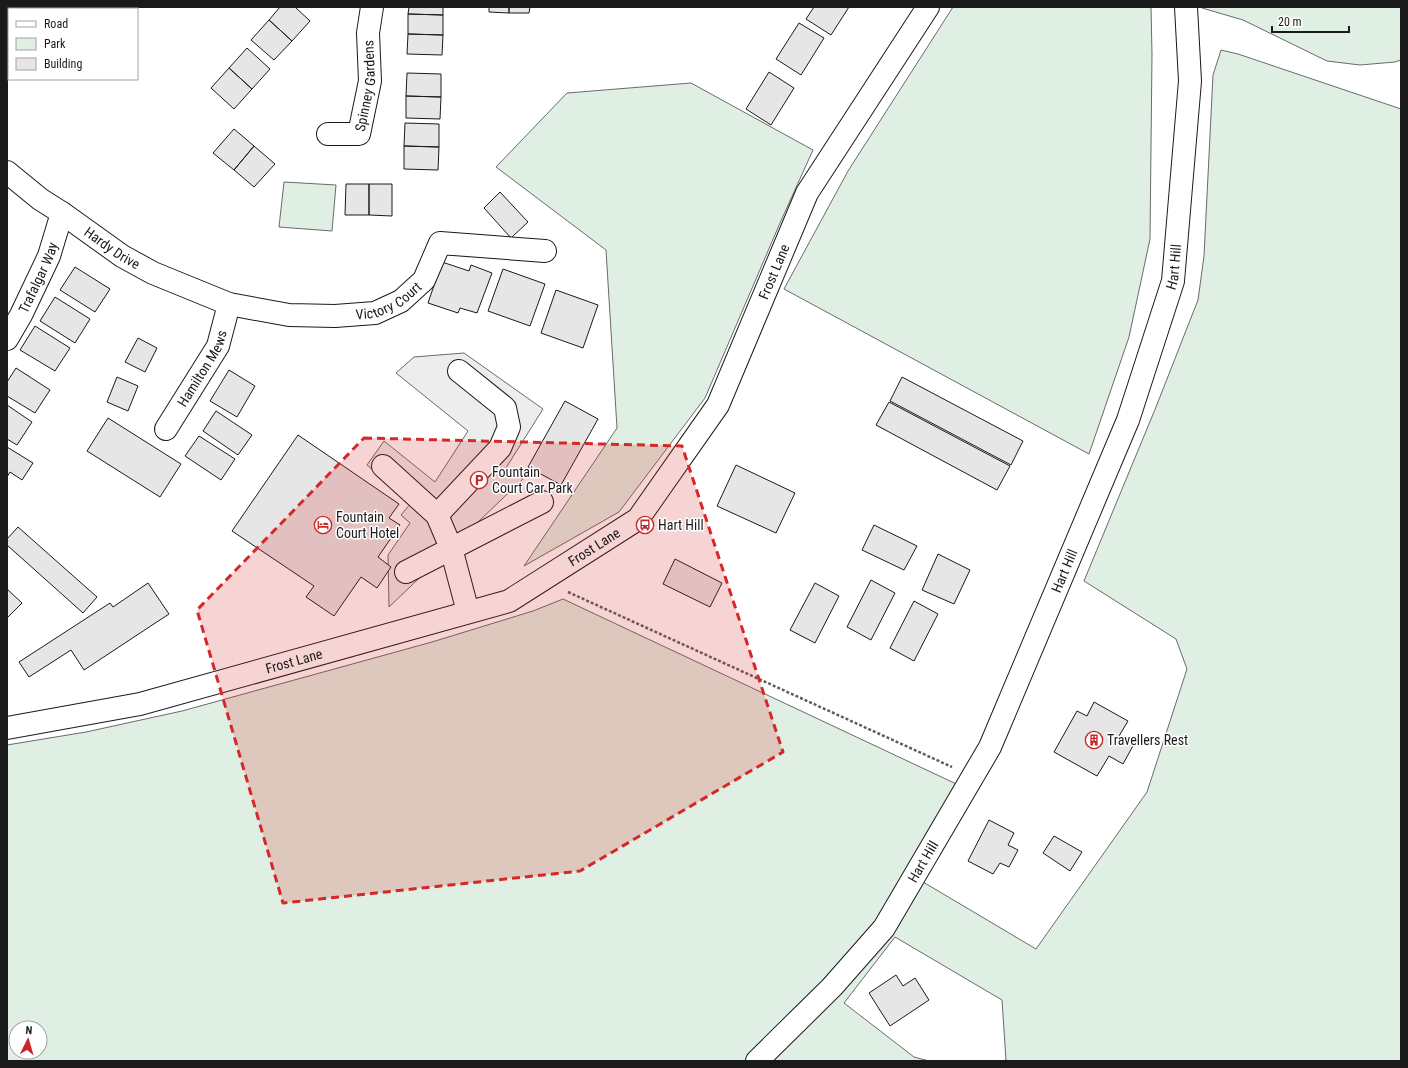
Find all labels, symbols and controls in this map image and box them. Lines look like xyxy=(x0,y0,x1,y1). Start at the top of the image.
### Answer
legend xyxy=(8,8,138,80)
scale bar xyxy=(1272,8,1349,34)
text: 20 m xyxy=(1278,15,1302,29)
text: Road xyxy=(44,17,68,31)
text: Park xyxy=(44,37,66,51)
street label: Spinney Gardens xyxy=(352,40,379,133)
text: Building xyxy=(44,57,82,71)
street label: Hardy Drive xyxy=(81,224,143,272)
street label: Trafalgar Way xyxy=(15,240,61,315)
street label: Frost Lane xyxy=(755,241,793,302)
street label: Hart Hill xyxy=(1163,243,1184,292)
street label: Victory Court xyxy=(355,279,425,322)
street label: Hamilton Mews xyxy=(174,328,230,410)
place label: Fountain Court Car Park xyxy=(492,464,573,496)
parking icon: Fountain Court Car Park xyxy=(469,470,489,490)
place label: Fountain Court Hotel xyxy=(336,509,399,541)
hotel icon: Fountain Court Hotel xyxy=(313,515,333,535)
bus stop icon: Hart Hill xyxy=(635,515,655,535)
place label: Hart Hill xyxy=(658,517,704,533)
street label: Frost Lane xyxy=(565,524,623,569)
street label: Hart Hill xyxy=(1048,547,1081,595)
street label: Frost Lane xyxy=(264,645,325,677)
building icon: Travellers Rest xyxy=(1084,730,1104,750)
place label: Travellers Rest xyxy=(1107,732,1188,748)
street label: Hart Hill xyxy=(904,838,941,885)
north arrow xyxy=(8,1020,48,1060)
text: N xyxy=(25,1024,33,1037)

